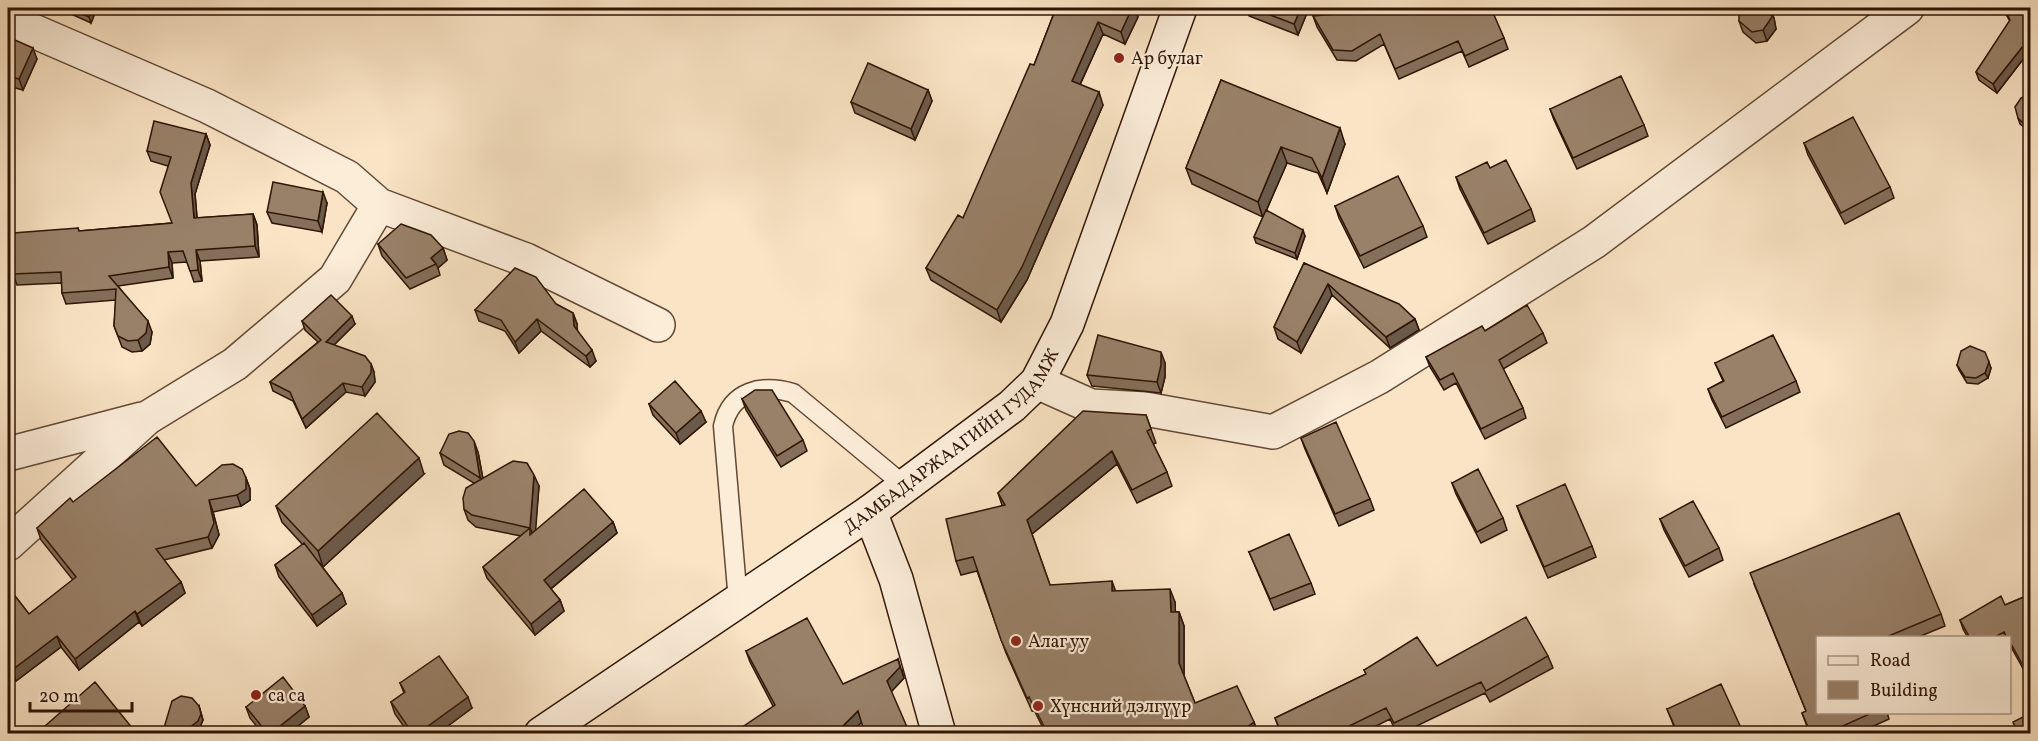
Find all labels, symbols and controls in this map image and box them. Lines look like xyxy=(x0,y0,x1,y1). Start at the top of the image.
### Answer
place label: Ар булаг xyxy=(1131,47,1203,72)
marker: Ар булаг xyxy=(1112,51,1126,65)
street label: ДАМБАДАРЖААГИЙН ГУДАМЖ xyxy=(839,344,1066,540)
place label: Алаг уу xyxy=(1028,630,1090,655)
marker: Алаг уу xyxy=(1009,634,1023,648)
legend xyxy=(1816,636,2011,714)
text: Road xyxy=(1870,649,1911,674)
scale bar xyxy=(30,675,132,713)
text: Building xyxy=(1870,679,1938,704)
place label: са са xyxy=(268,684,306,709)
text: 20 m xyxy=(39,685,79,710)
marker: са са xyxy=(249,688,263,702)
place label: Хүнсний дэлгүүр xyxy=(1050,695,1191,720)
marker: Хүнсний дэлгүүр xyxy=(1031,699,1045,713)

